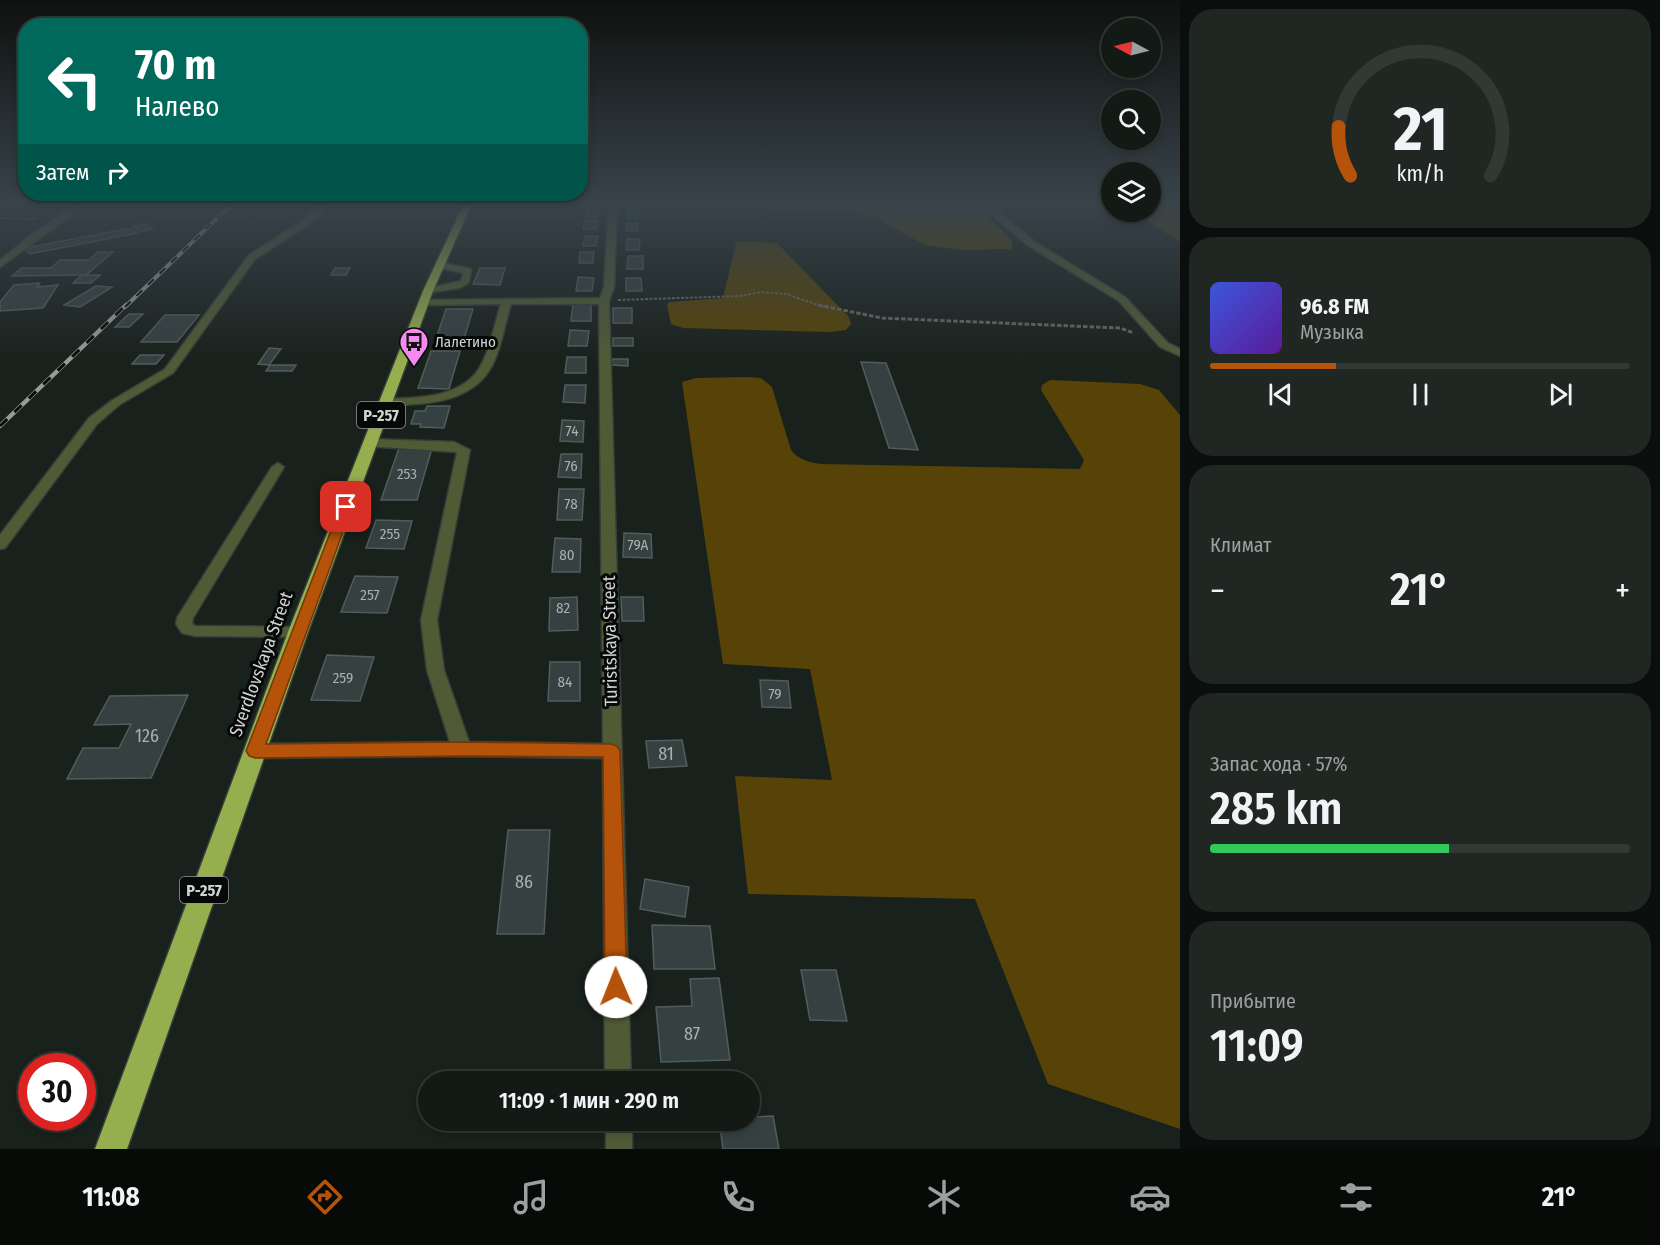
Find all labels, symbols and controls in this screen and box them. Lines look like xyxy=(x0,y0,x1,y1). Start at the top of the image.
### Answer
north arrow xyxy=(1101,18,1161,78)
map controls xyxy=(1101,18,1161,222)
text: 70 m xyxy=(135,40,216,90)
icon: left xyxy=(36,42,114,120)
button: search xyxy=(1101,90,1161,150)
text: Налево xyxy=(135,91,219,123)
text: 21 xyxy=(1392,92,1447,167)
icon: right xyxy=(101,156,134,189)
text: Затем xyxy=(36,159,89,186)
text: km/h xyxy=(1396,161,1444,187)
button: layers xyxy=(1101,162,1161,222)
text: 96.8 FM xyxy=(1300,293,1369,320)
text: Музыка xyxy=(1300,320,1364,344)
bus stop icon: Лалетино xyxy=(398,326,430,368)
place label: Лалетино xyxy=(435,333,496,351)
icon: previous xyxy=(1264,378,1297,411)
icon: pause xyxy=(1404,378,1437,411)
icon: next xyxy=(1544,378,1577,411)
road number: Р-257 xyxy=(357,402,405,428)
house number: 74 xyxy=(566,422,578,440)
house number: 76 xyxy=(564,457,578,475)
house number: 253 xyxy=(397,465,417,483)
pin xyxy=(320,481,371,532)
icon: arrive xyxy=(329,490,362,523)
house number: 78 xyxy=(564,495,578,513)
house number: 255 xyxy=(380,525,400,543)
text: Климат xyxy=(1210,533,1271,557)
house number: 79А xyxy=(628,536,649,554)
house number: 80 xyxy=(559,546,575,564)
text: 21° xyxy=(1390,563,1450,617)
text: − xyxy=(1210,571,1225,611)
text: + xyxy=(1615,571,1630,611)
street label: Turistskaya Street xyxy=(598,575,622,707)
house number: 257 xyxy=(360,586,380,604)
street label: Sverdlovskaya Street xyxy=(225,589,297,739)
house number: 82 xyxy=(556,599,570,617)
house number: 259 xyxy=(333,669,353,687)
house number: 84 xyxy=(558,673,572,691)
house number: 79 xyxy=(768,685,782,703)
house number: 126 xyxy=(135,725,159,747)
house number: 81 xyxy=(658,743,674,765)
text: Запас хода · 57% xyxy=(1210,752,1347,776)
text: 285 km xyxy=(1210,782,1342,836)
house number: 86 xyxy=(515,871,533,893)
road number: Р-257 xyxy=(180,877,228,903)
position arrow xyxy=(584,955,648,1019)
text: Прибытие xyxy=(1210,989,1296,1013)
text: 11:09 xyxy=(1210,1019,1304,1073)
house number: 87 xyxy=(684,1023,700,1045)
speed limit sign: 30 xyxy=(18,1053,96,1131)
text: 11:09 · 1 мин · 290 m xyxy=(499,1087,679,1114)
icon: directions xyxy=(304,1176,346,1218)
icon: music xyxy=(510,1176,552,1218)
icon: phone xyxy=(717,1176,759,1218)
icon: climate xyxy=(923,1176,965,1218)
icon: car xyxy=(1129,1176,1171,1218)
icon: filters xyxy=(1335,1176,1377,1218)
text: 11:08 xyxy=(82,1181,140,1213)
text: 21° xyxy=(1542,1181,1578,1213)

